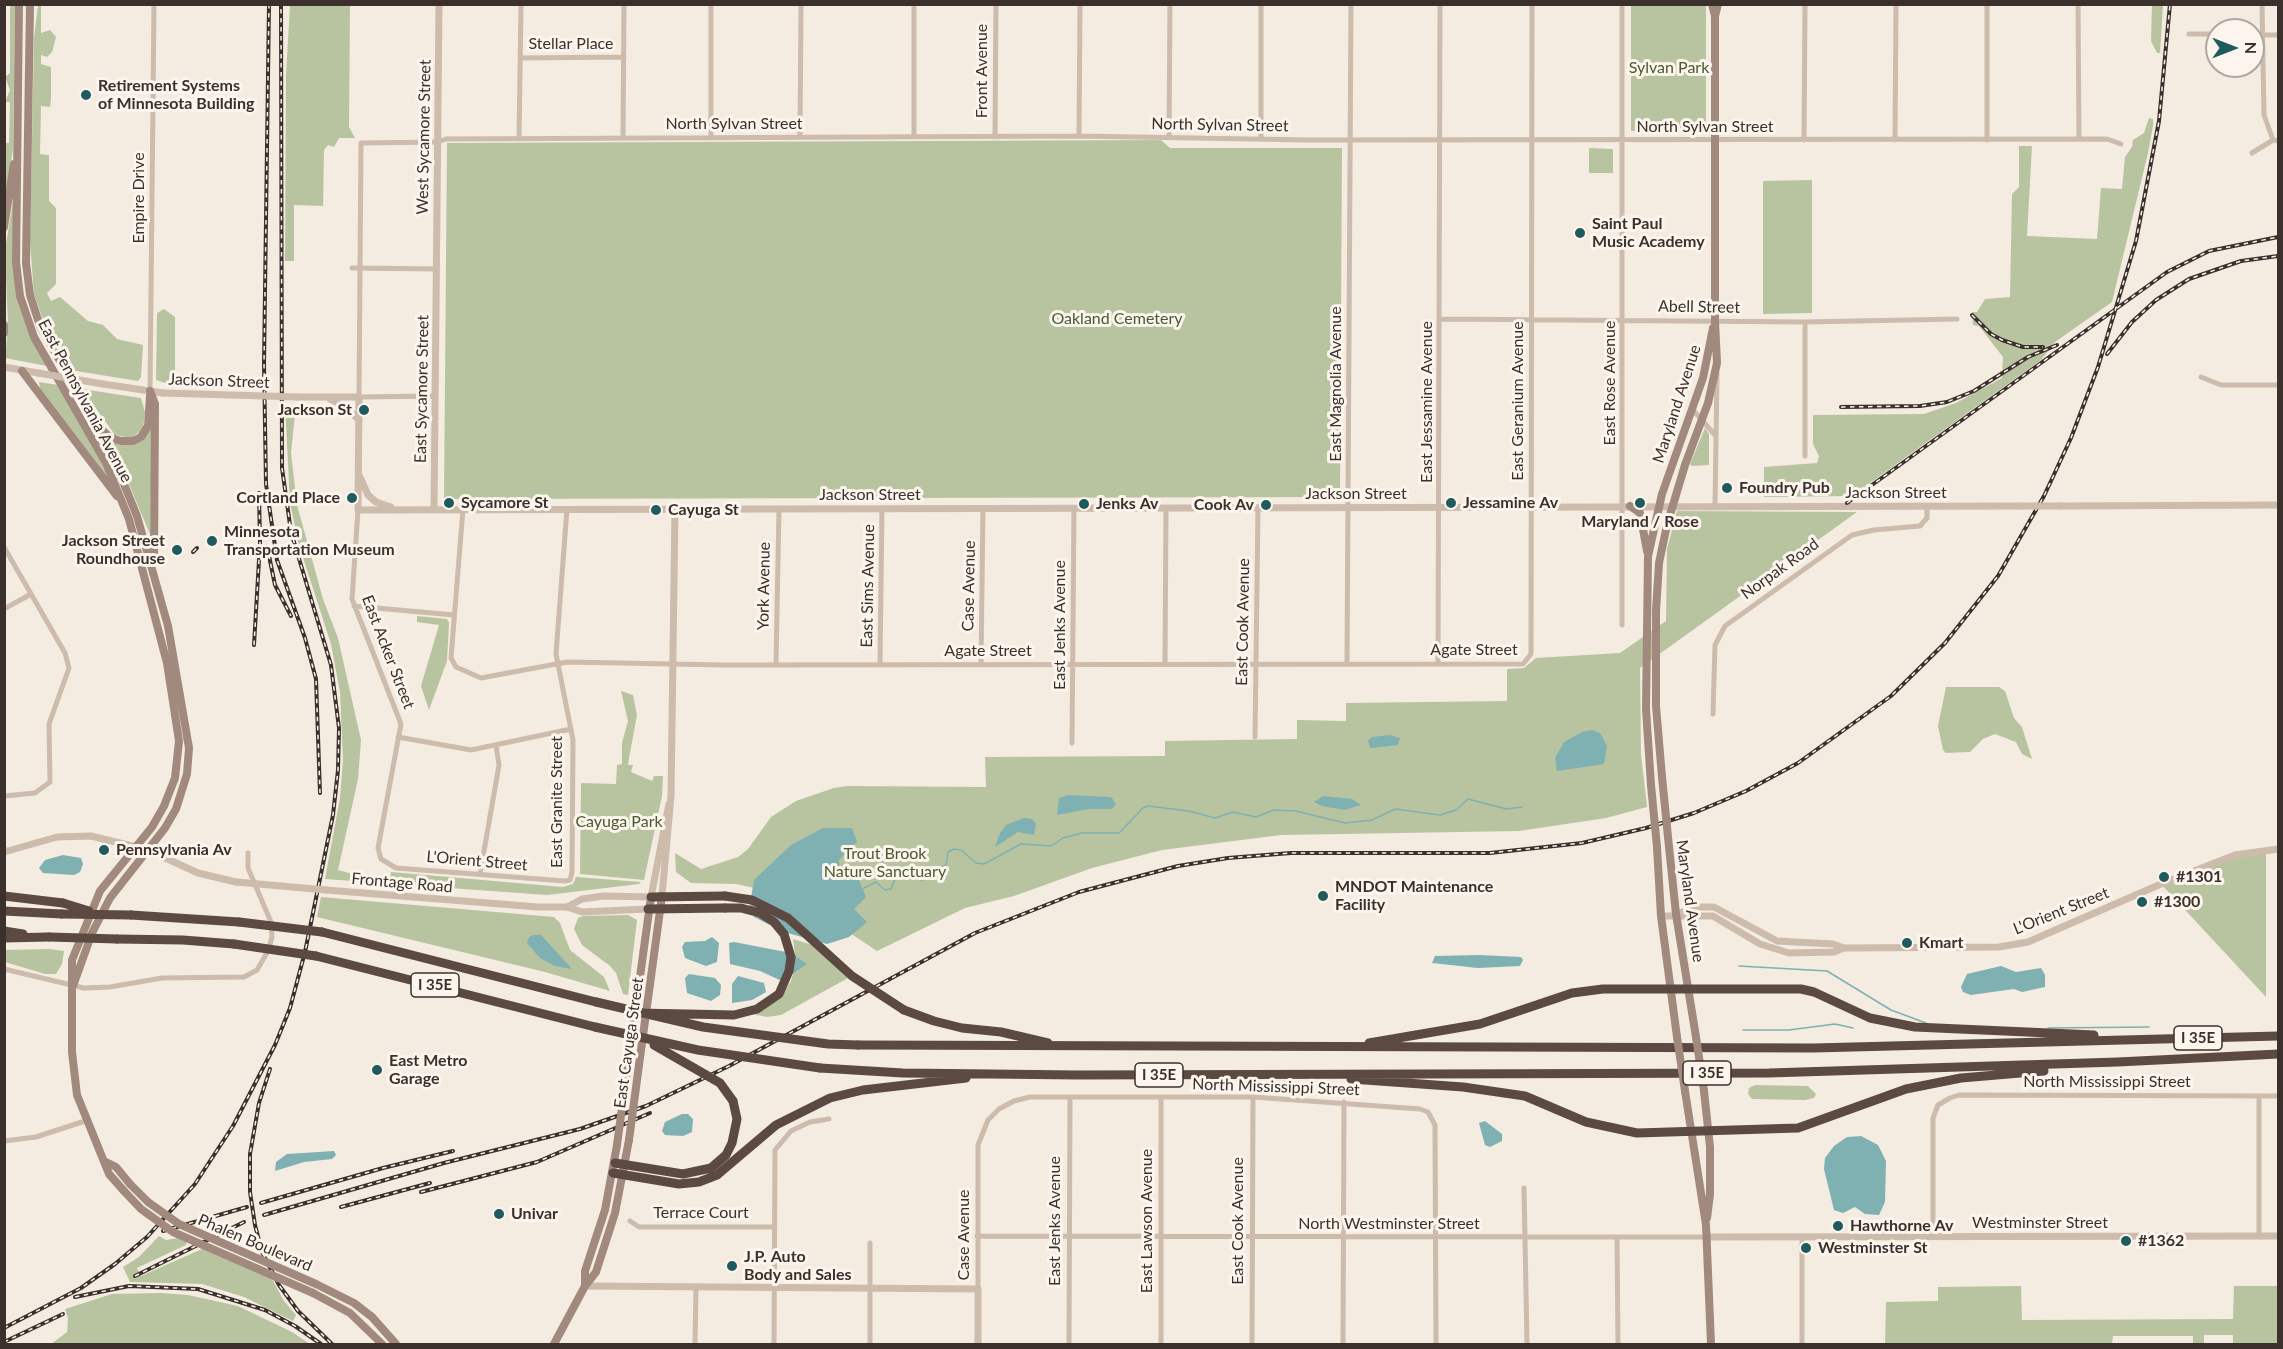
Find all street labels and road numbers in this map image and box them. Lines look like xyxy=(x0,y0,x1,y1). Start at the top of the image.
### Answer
street label: Front Avenue xyxy=(972,24,992,118)
street label: Stellar Place xyxy=(528,34,614,54)
street label: West Sycamore Street xyxy=(413,59,435,215)
street label: North Sylvan Street xyxy=(665,114,803,134)
street label: North Sylvan Street xyxy=(1151,114,1289,136)
street label: North Sylvan Street xyxy=(1636,117,1774,137)
street label: Empire Drive xyxy=(129,152,149,244)
street label: Abell Street xyxy=(1658,297,1740,317)
street label: East Magnolia Avenue xyxy=(1326,306,1346,462)
street label: East Sycamore Street xyxy=(411,315,433,463)
street label: East Pennsylvania Avenue xyxy=(34,316,136,486)
street label: East Jessamine Avenue xyxy=(1417,321,1437,483)
street label: East Geranium Avenue xyxy=(1508,321,1528,481)
street label: East Rose Avenue xyxy=(1600,321,1620,445)
street label: Maryland Avenue xyxy=(1649,342,1705,466)
street label: Jackson Street xyxy=(168,370,270,392)
street label: Jackson Street xyxy=(1845,483,1947,503)
street label: Jackson Street xyxy=(1305,484,1407,504)
street label: Jackson Street xyxy=(819,485,921,505)
street label: East Sims Avenue xyxy=(857,524,879,648)
street label: Norpak Road xyxy=(1737,534,1823,604)
street label: Case Avenue xyxy=(959,540,979,632)
street label: York Avenue xyxy=(754,542,774,630)
street label: East Cook Avenue xyxy=(1232,558,1254,686)
street label: East Jenks Avenue xyxy=(1050,560,1070,690)
street label: East Acker Street xyxy=(357,592,419,712)
street label: Agate Street xyxy=(1430,640,1518,660)
street label: Agate Street xyxy=(944,641,1032,661)
street label: East Granite Street xyxy=(547,736,567,868)
street label: Maryland Avenue xyxy=(1672,839,1708,963)
street label: L'Orient Street xyxy=(426,847,528,875)
street label: Frontage Road xyxy=(351,869,453,897)
street label: L'Orient Street xyxy=(2010,883,2112,939)
road number: I 35E xyxy=(411,973,459,997)
street label: East Cayuga Street xyxy=(610,976,648,1110)
road number: I 35E xyxy=(2174,1026,2222,1050)
road number: I 35E xyxy=(1683,1061,1731,1085)
road number: I 35E xyxy=(1135,1063,1183,1087)
street label: North Mississippi Street xyxy=(2023,1072,2191,1092)
street label: North Mississippi Street xyxy=(1192,1074,1360,1100)
street label: East Lawson Avenue xyxy=(1137,1149,1157,1293)
street label: East Jenks Avenue xyxy=(1045,1156,1065,1286)
street label: East Cook Avenue xyxy=(1228,1157,1248,1285)
street label: Case Avenue xyxy=(954,1189,974,1281)
street label: Terrace Court xyxy=(653,1203,749,1223)
street label: Phalen Boulevard xyxy=(195,1210,315,1276)
street label: Westminster Street xyxy=(1972,1213,2108,1233)
street label: North Westminster Street xyxy=(1298,1214,1480,1234)

